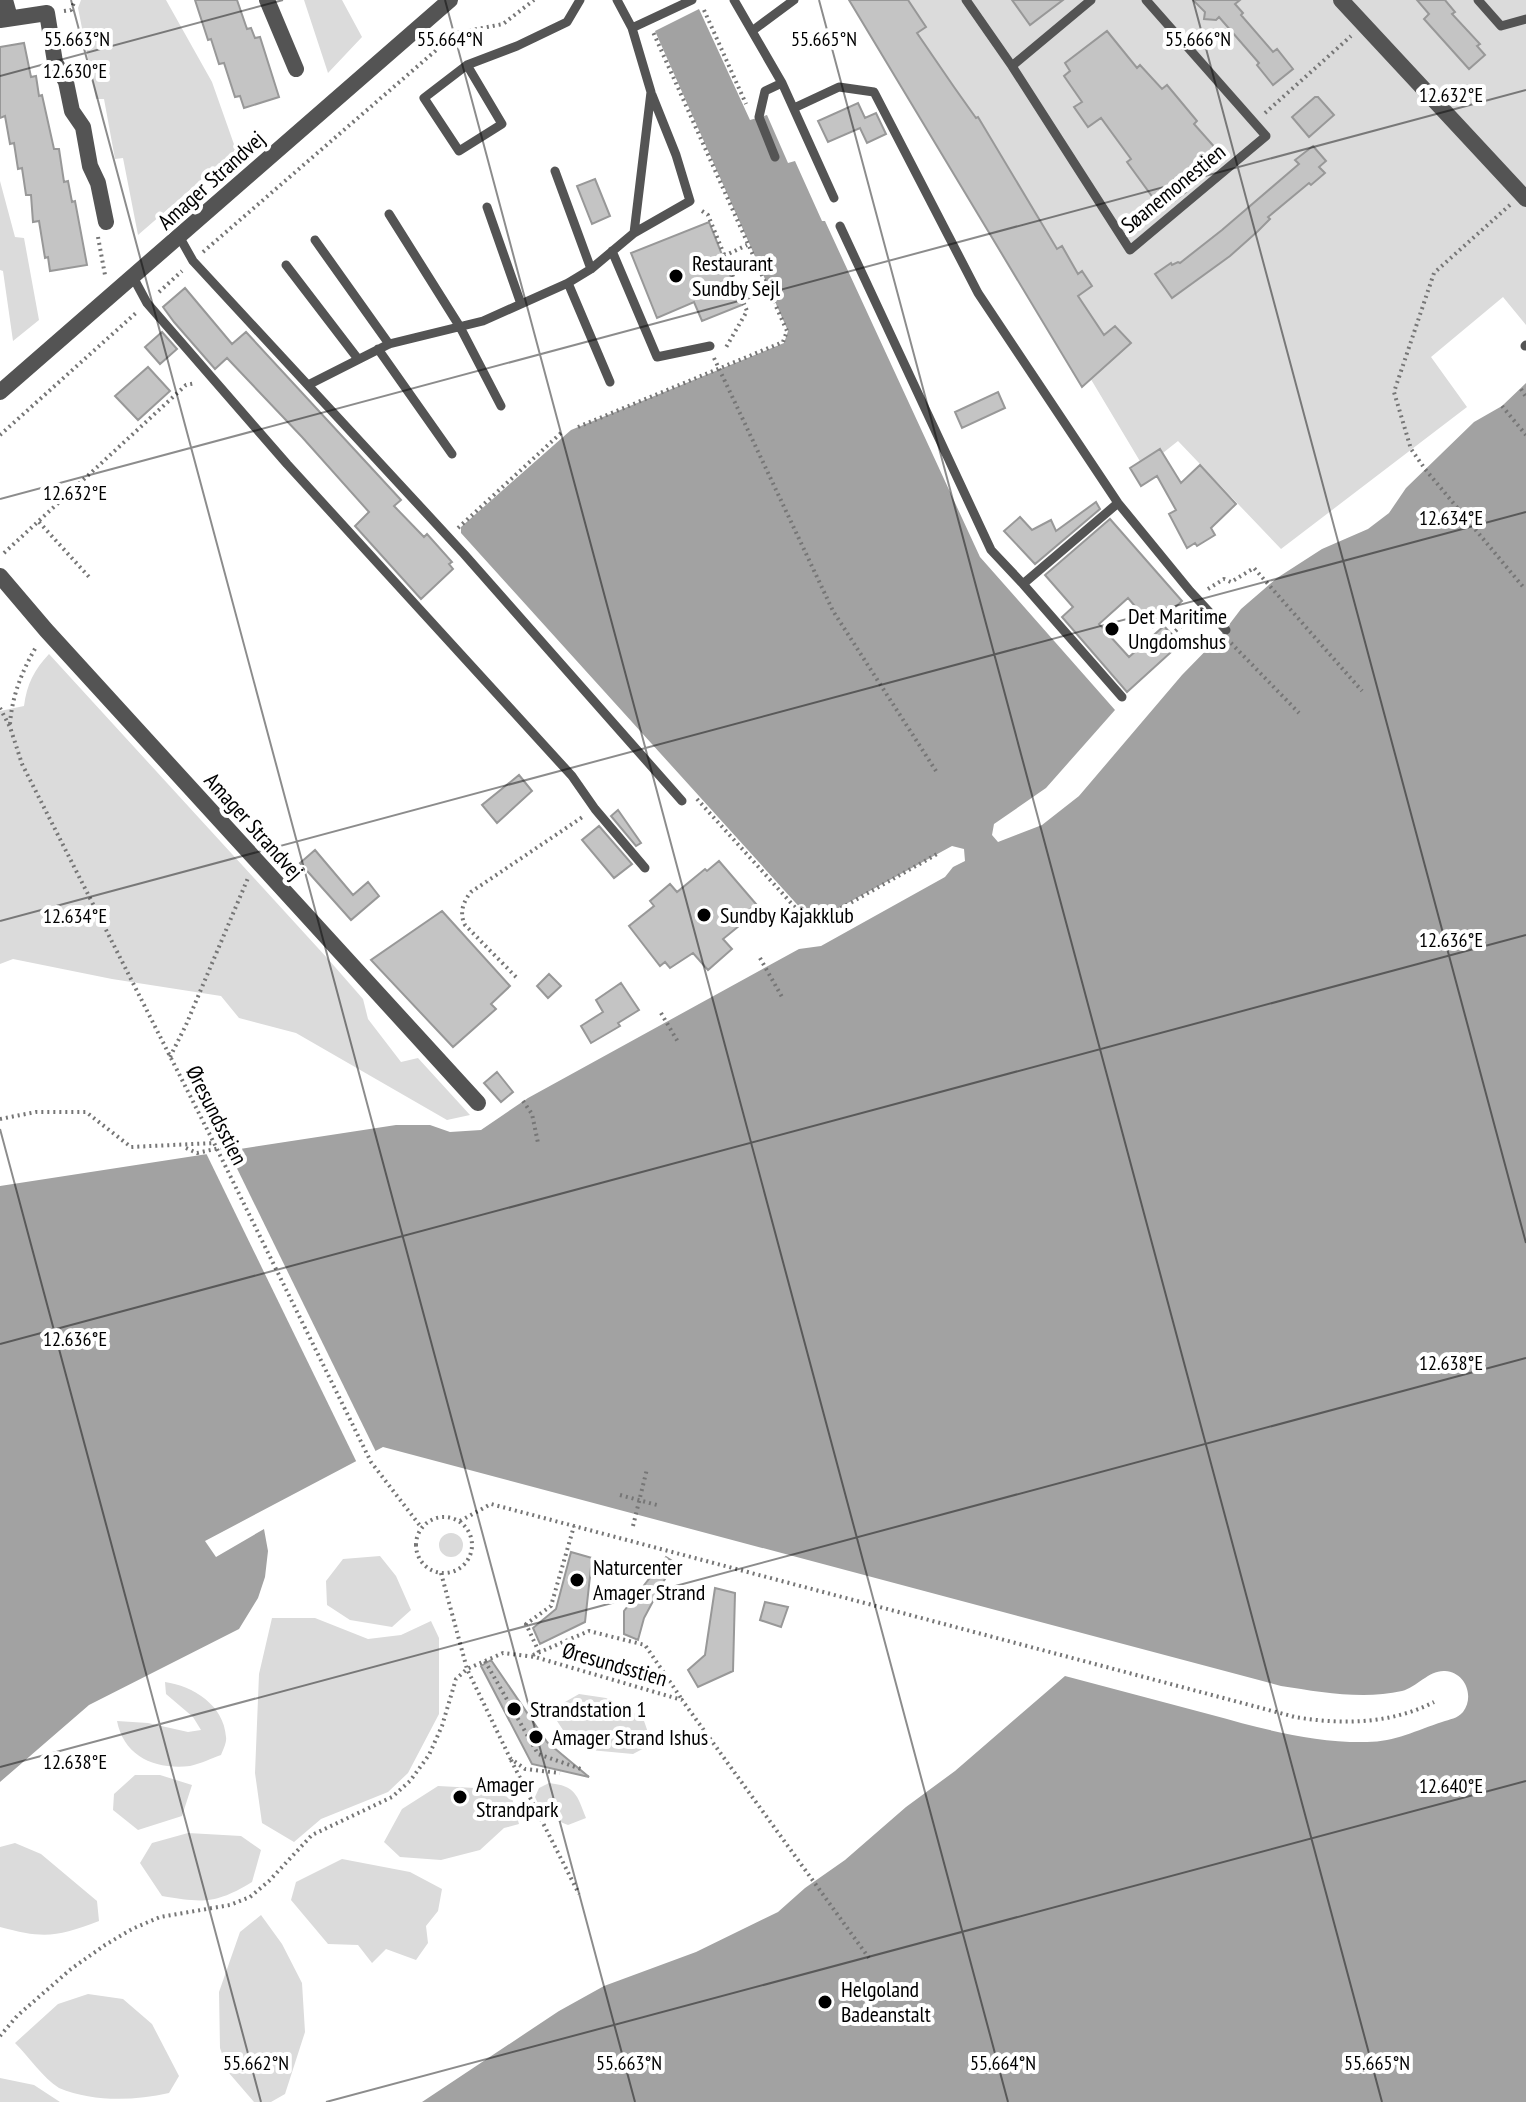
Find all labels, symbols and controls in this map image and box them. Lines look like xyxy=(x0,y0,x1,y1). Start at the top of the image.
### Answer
text: 55.663°N xyxy=(44,26,110,52)
text: 55.664°N xyxy=(417,26,483,52)
text: 55.665°N xyxy=(791,26,857,52)
text: 55.666°N xyxy=(1165,26,1231,52)
text: 12.630°E xyxy=(43,58,107,84)
text: 12.632°E xyxy=(1419,82,1483,108)
street label: Amager Strandvej xyxy=(152,125,270,235)
street label: Søanemonestien xyxy=(1115,137,1231,239)
place label: Restaurant Sundby Sejl xyxy=(692,249,781,302)
marker: Restaurant Sundby Sejl xyxy=(667,267,685,285)
text: 12.632°E xyxy=(43,480,107,506)
text: 12.634°E xyxy=(1419,505,1483,531)
place label: Det Maritime Ungdomshus xyxy=(1128,602,1227,655)
marker: Det Maritime Ungdomshus xyxy=(1103,620,1121,638)
street label: Amager Strandvej xyxy=(199,767,309,885)
place label: Sundby Kajakklub xyxy=(720,901,854,929)
text: 12.634°E xyxy=(43,903,107,929)
marker: Sundby Kajakklub xyxy=(695,906,713,924)
text: 12.636°E xyxy=(1419,927,1483,953)
street label: Øresundsstien xyxy=(180,1061,254,1169)
text: 12.636°E xyxy=(43,1326,107,1352)
text: 12.638°E xyxy=(1419,1350,1483,1376)
place label: Naturcenter Amager Strand xyxy=(593,1553,705,1606)
marker: Naturcenter Amager Strand xyxy=(568,1571,586,1589)
street label: Øresundsstien xyxy=(559,1636,671,1692)
place label: Strandstation 1 xyxy=(530,1695,646,1723)
marker: Strandstation 1 xyxy=(505,1700,523,1718)
place label: Amager Strand Ishus xyxy=(552,1723,708,1751)
marker: Amager Strand Ishus xyxy=(527,1728,545,1746)
text: 12.638°E xyxy=(43,1749,107,1775)
place label: Amager Strandpark xyxy=(476,1770,559,1823)
text: 12.640°E xyxy=(1419,1773,1483,1799)
marker: Amager Strandpark xyxy=(451,1788,469,1806)
place label: Helgoland Badeanstalt xyxy=(841,1975,931,2028)
marker: Helgoland Badeanstalt xyxy=(816,1993,834,2011)
text: 55.662°N xyxy=(223,2050,289,2076)
text: 55.663°N xyxy=(596,2050,662,2076)
text: 55.664°N xyxy=(970,2050,1036,2076)
text: 55.665°N xyxy=(1344,2050,1410,2076)

